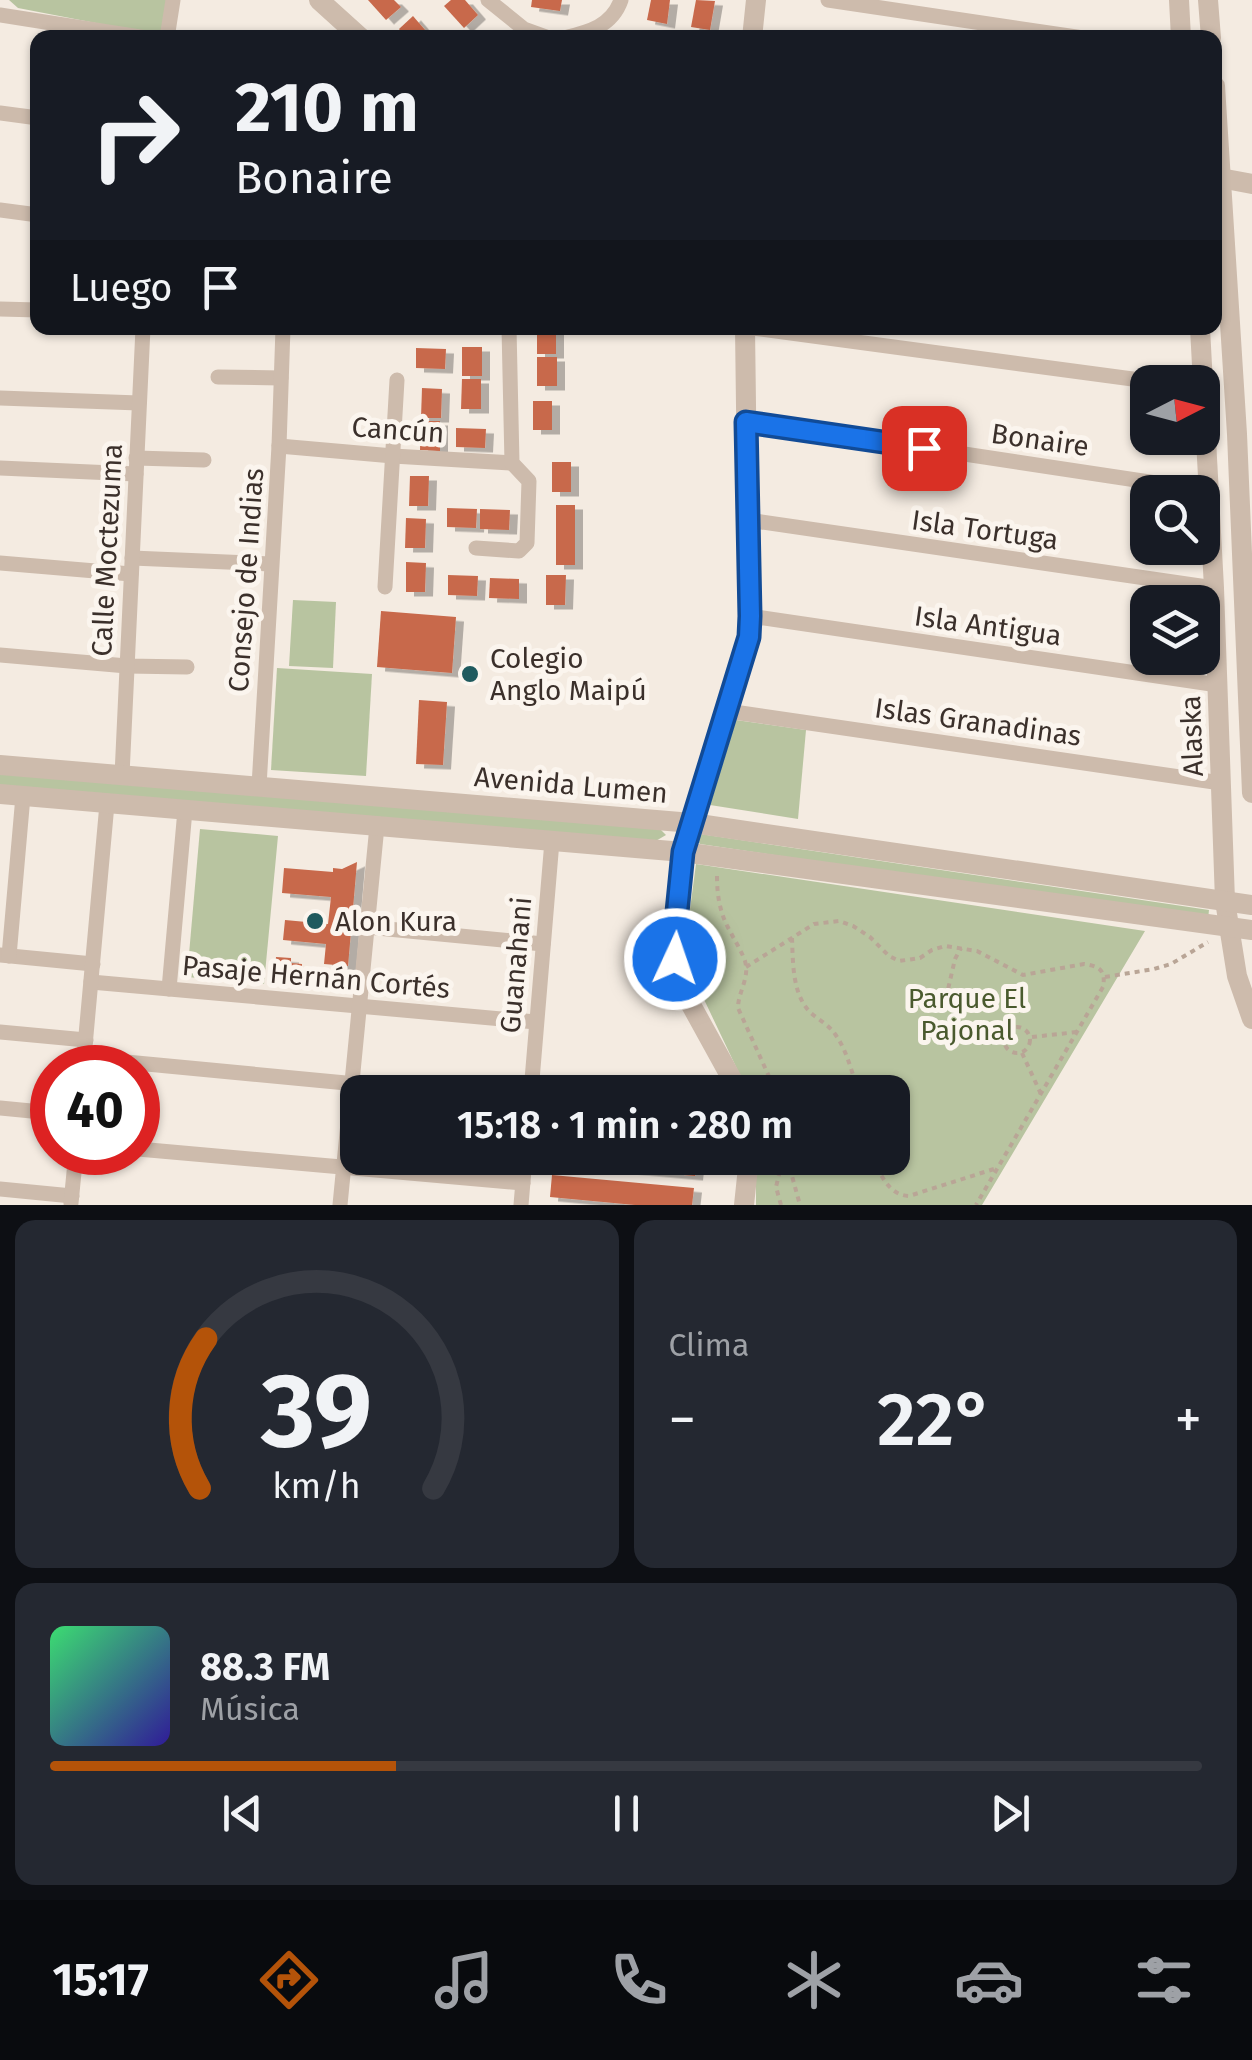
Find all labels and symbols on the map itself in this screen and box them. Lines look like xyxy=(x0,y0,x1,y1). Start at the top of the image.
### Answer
north arrow xyxy=(1130,365,1220,455)
pin xyxy=(882,406,967,491)
street label: Cancún xyxy=(351,410,445,450)
street label: Bonaire xyxy=(989,417,1091,463)
street label: Calle Moctezuma xyxy=(85,443,129,657)
street label: Consejo de Indias xyxy=(222,467,270,693)
street label: Isla Tortuga xyxy=(910,503,1060,557)
street label: Isla Antigua xyxy=(912,599,1064,653)
place label: Colegio Anglo Maipú xyxy=(490,642,647,707)
marker: Colegio Anglo Maipú xyxy=(459,663,481,685)
street label: Islas Granadinas xyxy=(873,691,1083,753)
street label: Alaska xyxy=(1174,695,1210,777)
street label: Avenida Lumen xyxy=(473,760,669,810)
street label: Guanahani xyxy=(494,895,538,1035)
place label: Alon Kura xyxy=(335,905,457,938)
position arrow xyxy=(623,907,727,1011)
marker: Alon Kura xyxy=(304,910,326,932)
street label: Pasaje Hernán Cortés xyxy=(181,949,451,1005)
park label: Parque El Pajonal xyxy=(908,982,1026,1047)
speed limit sign: 40 xyxy=(30,1045,160,1175)

